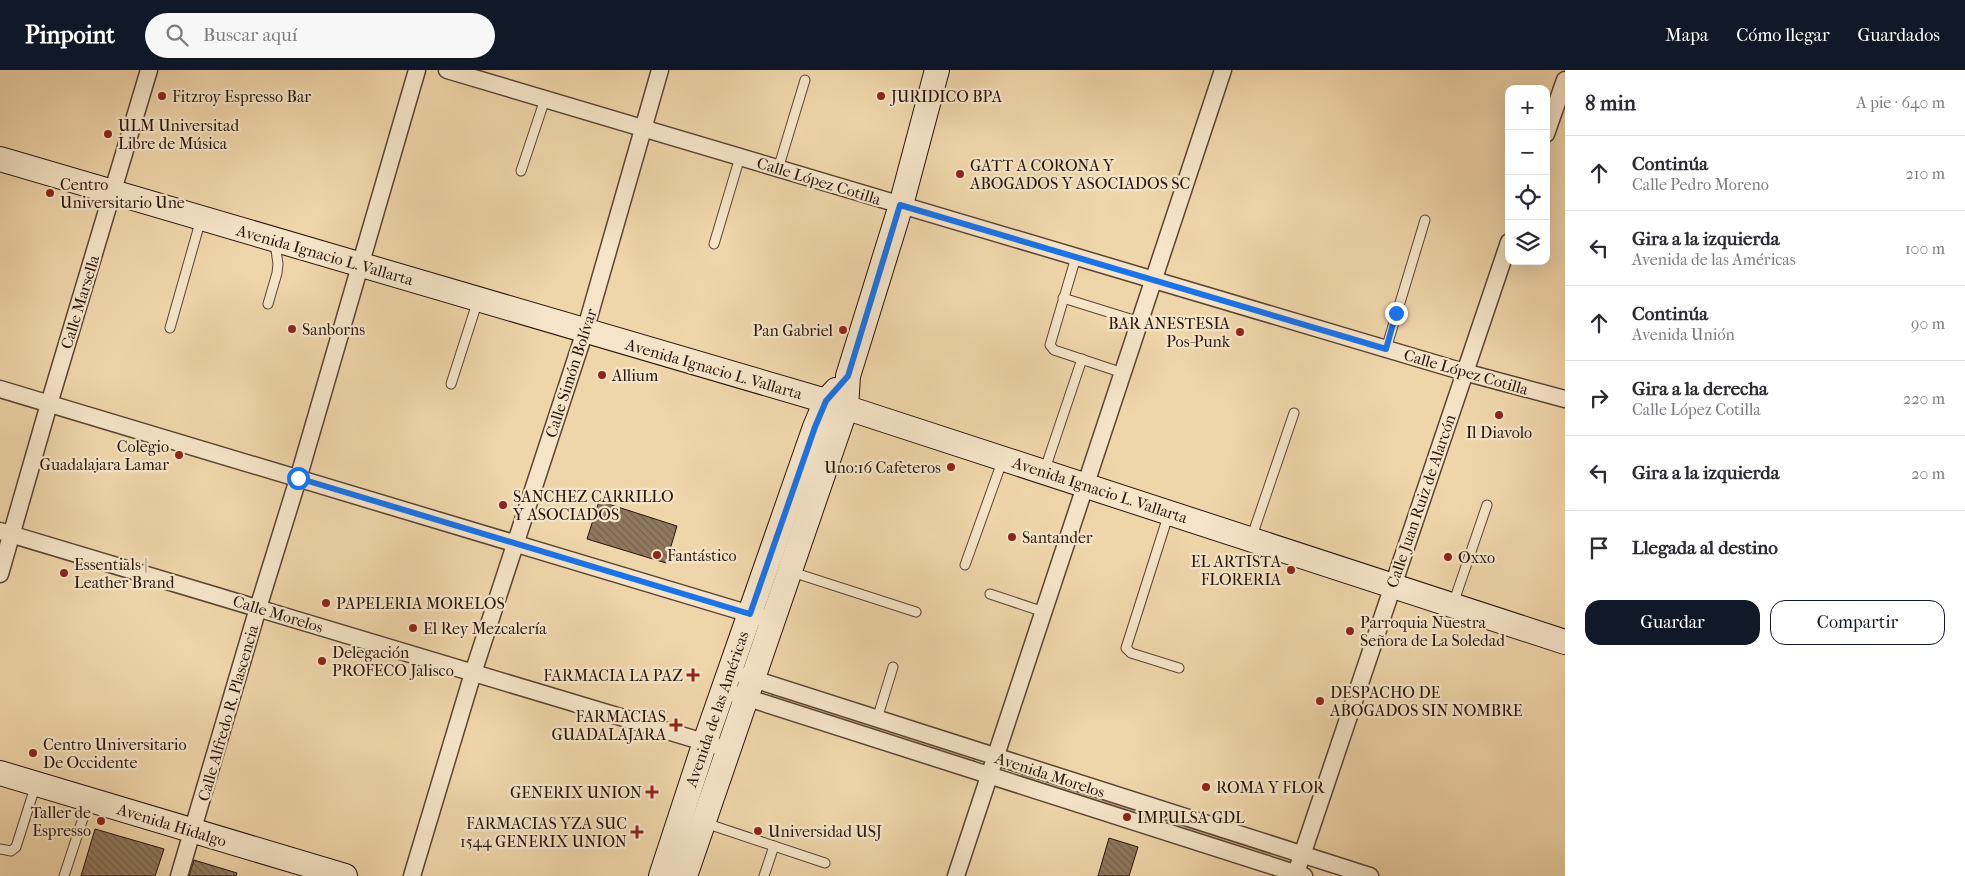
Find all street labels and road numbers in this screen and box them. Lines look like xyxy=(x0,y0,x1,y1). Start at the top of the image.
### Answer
street label: Calle López Cotilla xyxy=(755,153,884,209)
street label: Avenida Ignacio L. Vallarta xyxy=(233,220,416,290)
street label: Calle Marsella xyxy=(57,252,103,351)
street label: Calle Simón Bolívar xyxy=(541,306,601,440)
street label: Avenida Ignacio L. Vallarta xyxy=(622,334,805,404)
street label: Calle López Cotilla xyxy=(1402,345,1531,399)
street label: Calle Juan Ruiz de Alarcón xyxy=(1382,411,1460,590)
street label: Avenida Ignacio L. Vallarta xyxy=(1009,452,1191,527)
street label: Calle Morelos xyxy=(230,591,326,637)
street label: Calle Alfredo R. Plascencia xyxy=(194,622,262,803)
street label: Avenida de las Américas xyxy=(681,628,753,790)
street label: Avenida Morelos xyxy=(992,748,1107,802)
street label: Avenida Hidalgo xyxy=(114,799,229,851)

